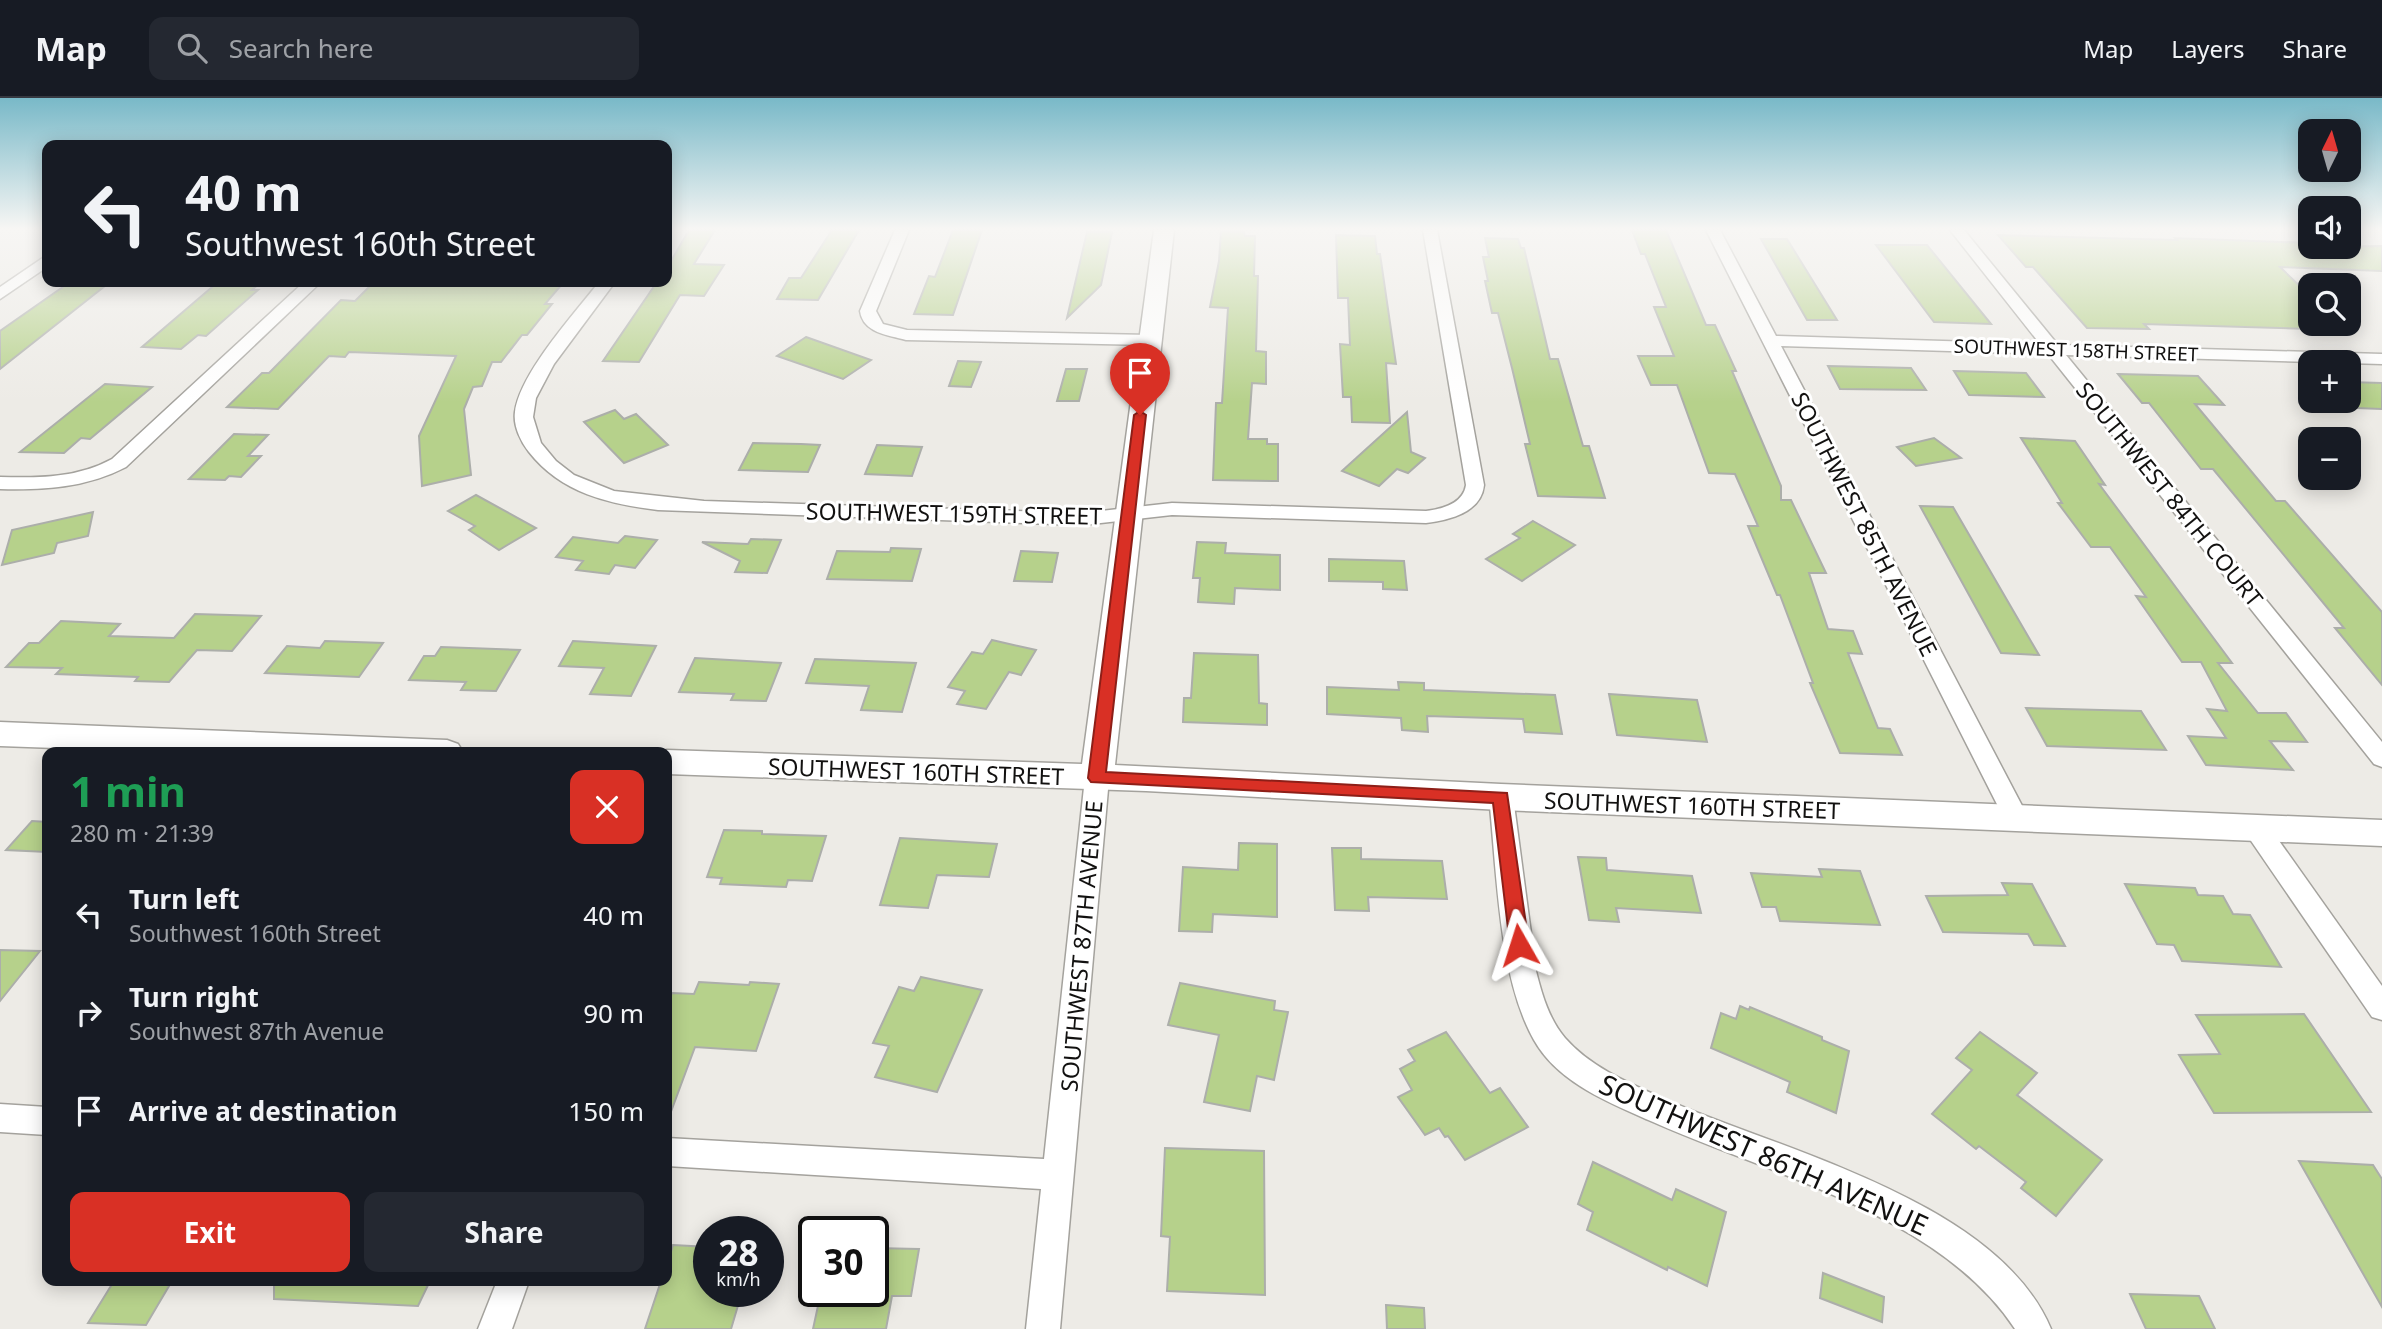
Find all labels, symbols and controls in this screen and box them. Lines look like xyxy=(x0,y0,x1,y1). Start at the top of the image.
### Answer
search box xyxy=(149,17,639,80)
text: Map xyxy=(35,26,107,71)
icon: search xyxy=(173,29,211,67)
text: Search here xyxy=(229,30,373,66)
text: Map xyxy=(2083,32,2133,65)
text: Layers xyxy=(2171,32,2245,65)
text: Share xyxy=(2283,32,2347,65)
north arrow xyxy=(2298,119,2361,182)
map controls xyxy=(2298,119,2361,490)
text: 40 m xyxy=(185,159,302,225)
icon: left xyxy=(70,168,161,259)
button: sound xyxy=(2298,196,2361,259)
text: Southwest 160th Street xyxy=(185,222,535,265)
button: search xyxy=(2298,273,2361,336)
street label: SOUTHWEST 158TH STREET xyxy=(1953,333,2199,367)
pin xyxy=(1110,343,1170,415)
button: + xyxy=(2298,350,2361,413)
icon: arrive xyxy=(1121,354,1159,392)
street label: SOUTHWEST 84TH COURT xyxy=(2069,375,2271,613)
street label: SOUTHWEST 85TH AVENUE xyxy=(1784,386,1946,662)
button: − xyxy=(2298,427,2361,490)
street label: SOUTHWEST 159TH STREET xyxy=(806,494,1103,532)
street label: SOUTHWEST 160TH STREET xyxy=(767,750,1065,792)
text: 1 min xyxy=(70,762,186,819)
button: close xyxy=(570,770,644,844)
street label: SOUTHWEST 160TH STREET xyxy=(1543,784,1841,826)
street label: SOUTHWEST 87TH AVENUE xyxy=(1052,799,1110,1093)
text: 280 m · 21:39 xyxy=(70,817,214,849)
text: Turn left xyxy=(129,881,240,917)
icon: left xyxy=(70,896,108,934)
text: 40 m xyxy=(583,897,644,933)
position arrow xyxy=(1482,908,1556,982)
text: Southwest 160th Street xyxy=(129,917,381,949)
text: Turn right xyxy=(129,979,259,1015)
icon: right xyxy=(70,994,108,1032)
text: 90 m xyxy=(583,995,644,1031)
text: Southwest 87th Avenue xyxy=(129,1015,384,1047)
street label: SOUTHWEST 86TH AVENUE xyxy=(1594,1064,1934,1244)
icon: arrive xyxy=(70,1092,108,1130)
text: Arrive at destination xyxy=(129,1093,398,1129)
text: 150 m xyxy=(568,1093,644,1129)
button: Exit xyxy=(70,1192,350,1272)
button: Share xyxy=(364,1192,644,1272)
speed limit sign: 30 xyxy=(798,1216,889,1307)
text: 28 xyxy=(718,1229,759,1276)
text: km/h xyxy=(716,1267,761,1291)

